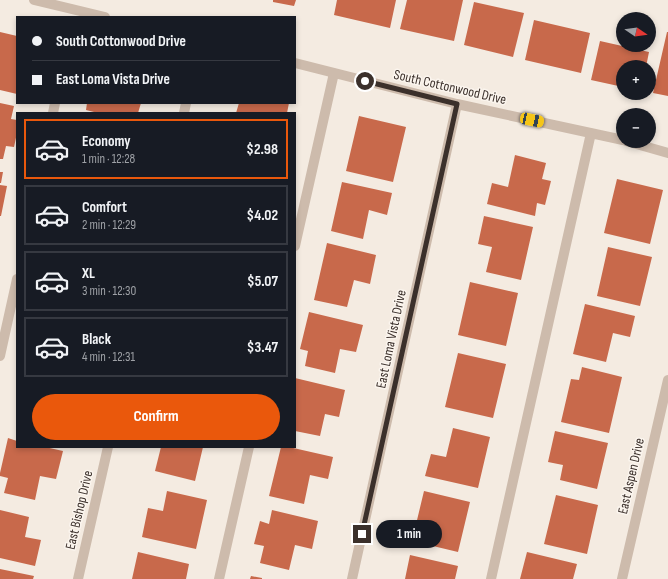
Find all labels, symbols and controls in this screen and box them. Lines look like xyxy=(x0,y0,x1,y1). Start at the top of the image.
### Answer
north arrow xyxy=(616,12,656,52)
map controls xyxy=(616,12,656,148)
text: South Cottonwood Drive xyxy=(56,32,186,51)
button: + xyxy=(616,60,656,100)
street label: South Cottonwood Drive xyxy=(392,66,508,108)
text: East Loma Vista Drive xyxy=(56,70,170,89)
route start xyxy=(356,72,374,90)
button: − xyxy=(616,108,656,148)
car xyxy=(519,112,545,128)
icon: car xyxy=(34,131,70,167)
text: Economy xyxy=(82,132,131,151)
text: $2.98 xyxy=(246,140,278,159)
text: 1 min · 12:28 xyxy=(82,151,135,167)
icon: car xyxy=(34,197,70,233)
text: Comfort xyxy=(82,198,127,217)
text: $4.02 xyxy=(247,206,278,225)
text: 2 min · 12:29 xyxy=(82,217,136,233)
icon: car xyxy=(34,263,70,299)
text: XL xyxy=(82,264,95,283)
text: $5.07 xyxy=(247,272,278,291)
text: 3 min · 12:30 xyxy=(82,283,136,299)
street label: East Loma Vista Drive xyxy=(372,288,410,390)
icon: car xyxy=(34,329,70,365)
text: Black xyxy=(82,330,111,349)
text: $3.47 xyxy=(247,338,278,357)
text: 4 min · 12:31 xyxy=(82,349,135,365)
button: Confirm xyxy=(32,394,280,440)
street label: East Aspen Drive xyxy=(614,436,648,516)
street label: East Bishop Drive xyxy=(62,469,96,551)
callout: 1 min xyxy=(376,520,442,548)
route end xyxy=(353,525,371,543)
text: 1 min xyxy=(397,526,421,542)

